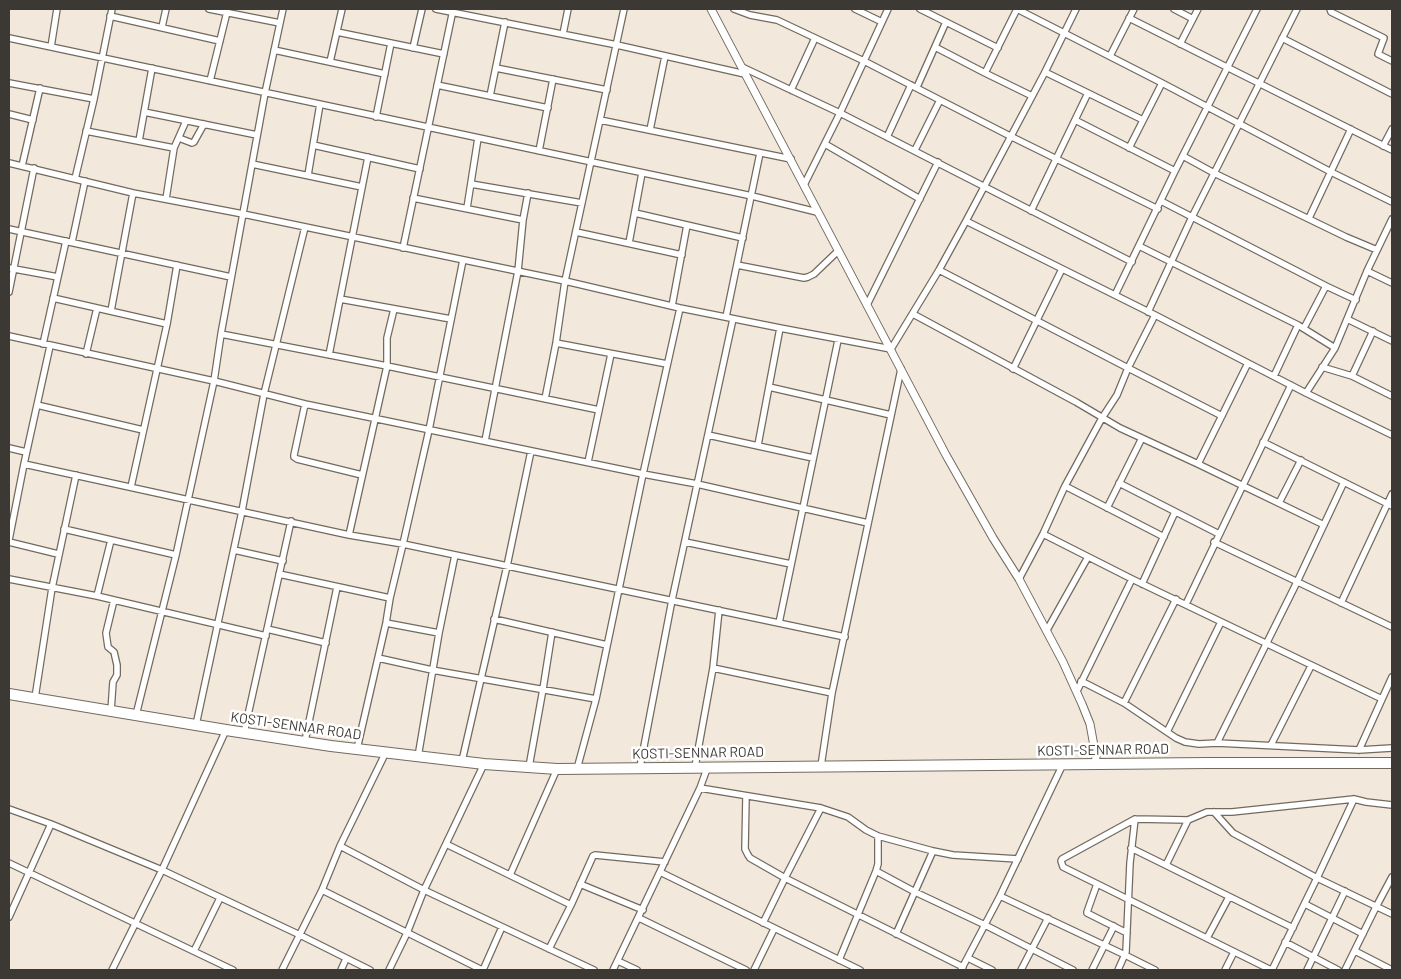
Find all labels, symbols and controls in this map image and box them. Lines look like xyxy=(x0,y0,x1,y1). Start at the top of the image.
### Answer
street label: KOSTI-SENNAR ROAD xyxy=(230,709,362,743)
street label: KOSTI-SENNAR ROAD xyxy=(1037,740,1169,760)
street label: KOSTI-SENNAR ROAD xyxy=(632,743,764,763)

